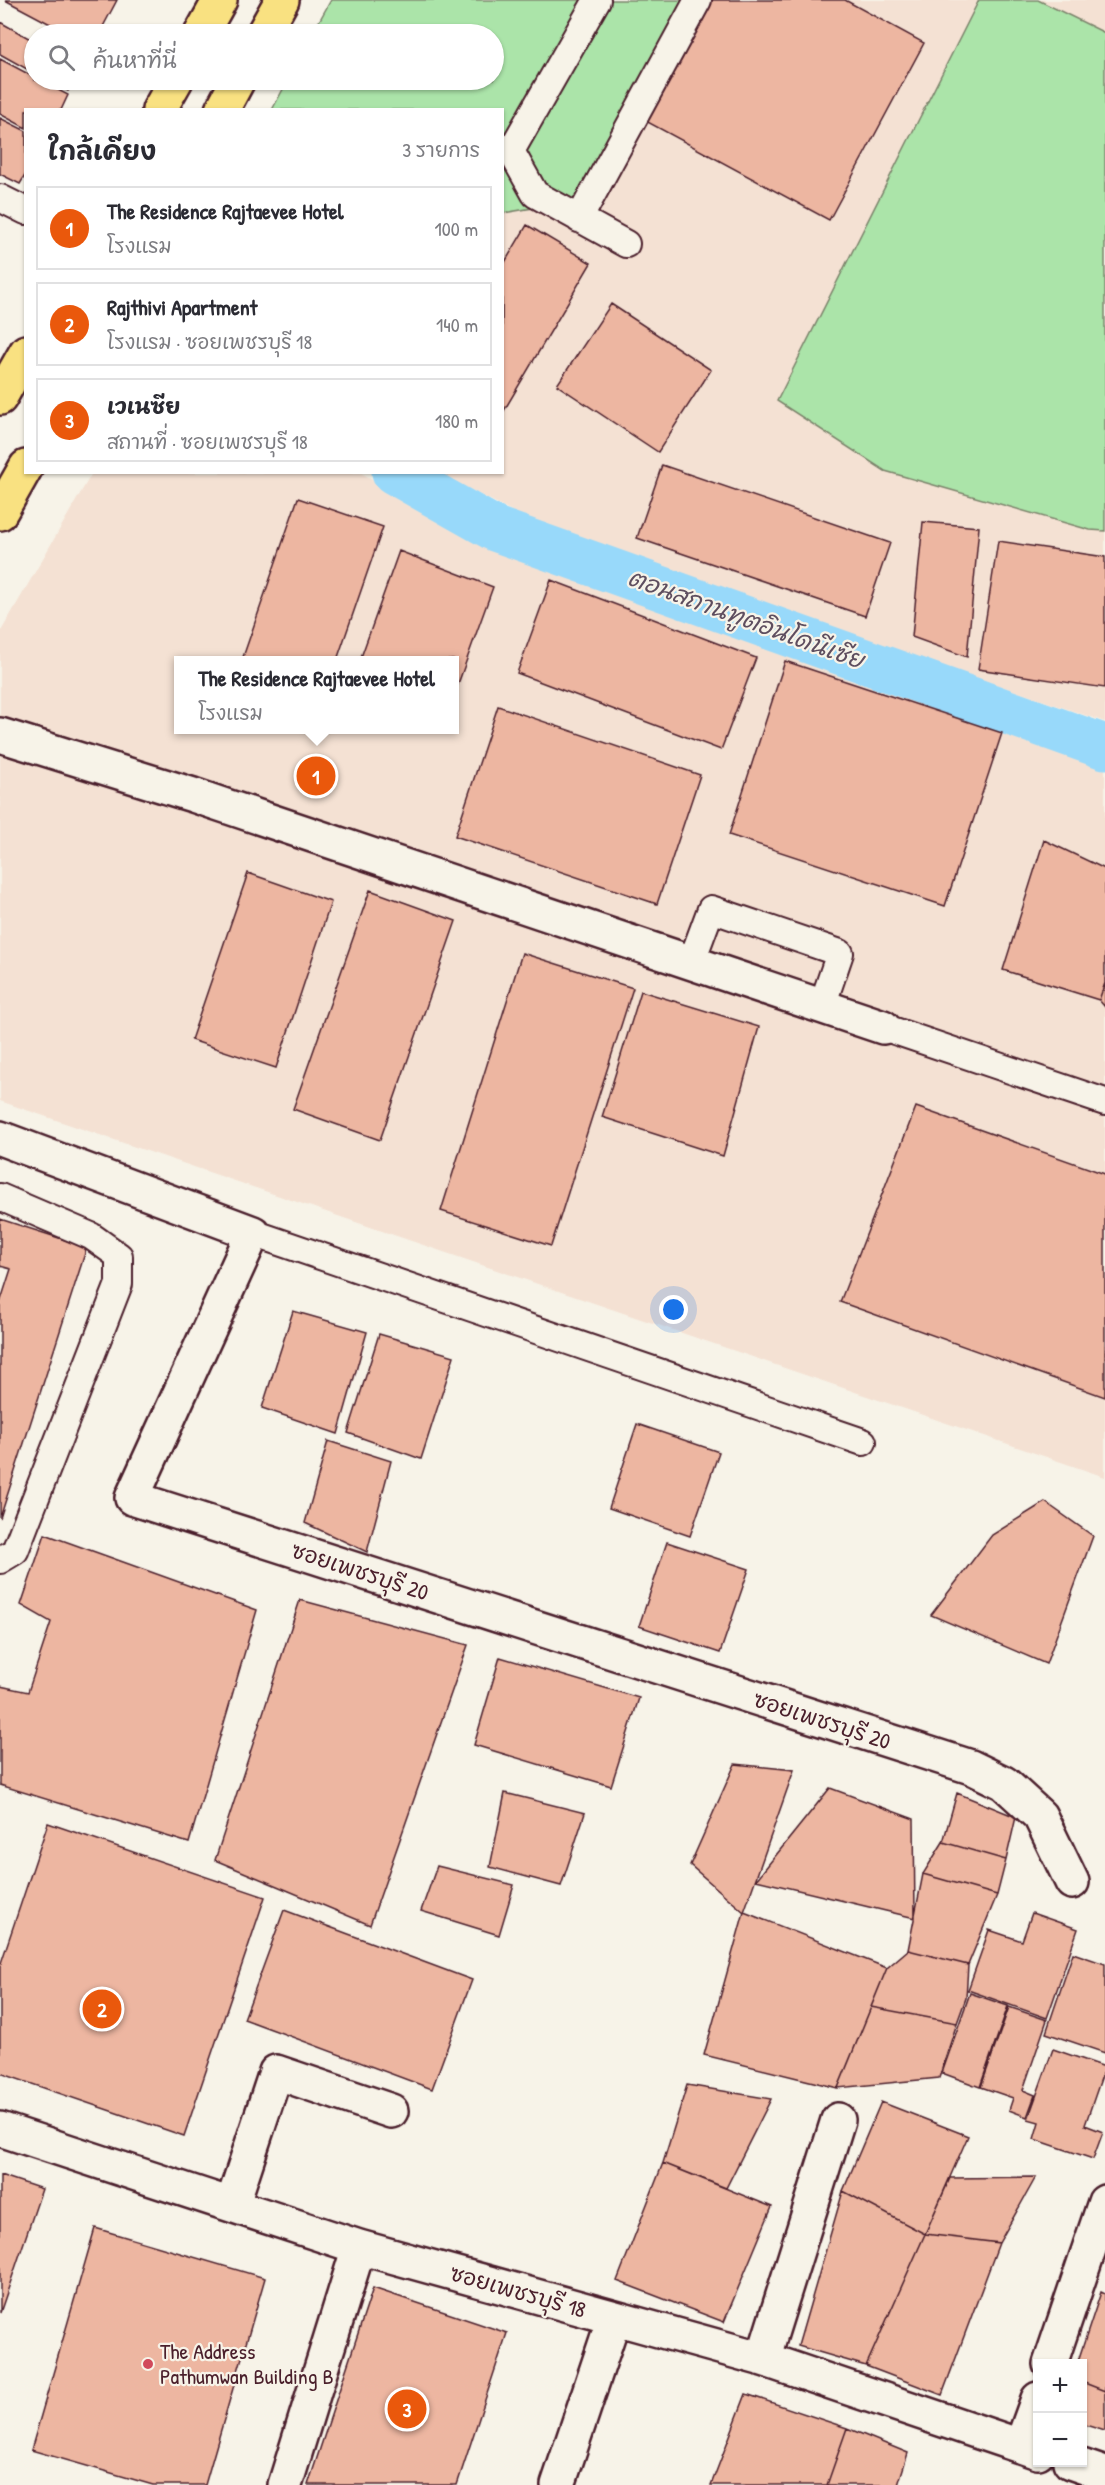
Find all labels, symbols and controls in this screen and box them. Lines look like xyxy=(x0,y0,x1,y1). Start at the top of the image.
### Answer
search box xyxy=(24,24,504,90)
icon: search xyxy=(45,41,78,74)
text: ค้นหาที่นี่ xyxy=(93,45,177,75)
text: ใกล้เคียง xyxy=(48,133,156,168)
text: 3 รายการ xyxy=(402,136,480,163)
text: The Residence Rajtaevee Hotel xyxy=(107,196,344,226)
text: 1 xyxy=(66,215,73,242)
text: 100 m xyxy=(435,215,478,242)
text: โรงแรม xyxy=(107,232,172,259)
text: Rajthivi Apartment xyxy=(107,292,257,322)
text: 2 xyxy=(65,311,74,338)
text: 140 m xyxy=(436,311,478,338)
text: โรงแรม · ซอยเพชรบุรี 18 xyxy=(107,328,312,355)
text: เวเนซีย xyxy=(107,391,181,421)
text: 3 xyxy=(65,407,74,434)
text: 180 m xyxy=(435,407,478,434)
text: สถานที่ · ซอยเพชรบุรี 18 xyxy=(107,428,308,455)
water label: ตอนสถานทูตอินโดนีเซีย xyxy=(623,560,870,679)
popup xyxy=(174,656,459,734)
text: The Residence Rajtaevee Hotel xyxy=(198,663,435,693)
text: โรงแรม xyxy=(198,699,263,726)
pin: 1 xyxy=(296,754,336,798)
your location xyxy=(659,1295,688,1324)
street label: ซอยเพชรบุรี 20 xyxy=(287,1535,433,1609)
street label: ซอยเพชรบุรี 20 xyxy=(749,1684,895,1758)
pin: 2 xyxy=(82,1986,122,2032)
street label: ซอยเพชรบุรี 18 xyxy=(446,2257,589,2327)
place label: The Address Pathumwan Building B xyxy=(160,2336,334,2391)
marker: The Address Pathumwan Building B xyxy=(141,2357,155,2371)
map controls xyxy=(1033,2359,1087,2467)
button: + xyxy=(1033,2359,1087,2413)
pin: 3 xyxy=(388,2386,426,2432)
button: − xyxy=(1033,2413,1087,2467)

